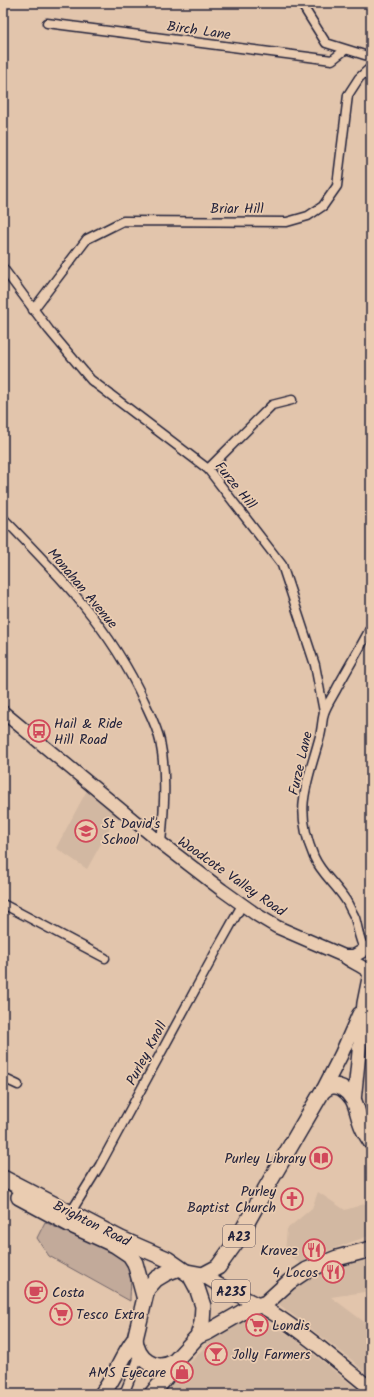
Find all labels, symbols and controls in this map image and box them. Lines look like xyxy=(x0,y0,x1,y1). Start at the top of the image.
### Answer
street label: Birch Lane xyxy=(166,16,233,46)
street label: Briar Hill xyxy=(210,198,264,220)
street label: Furze Hill xyxy=(209,457,262,515)
street label: Monahan Avenue xyxy=(42,543,123,634)
place label: Hail & Ride Hill Road xyxy=(54,713,123,751)
bus stop icon: Hail & Ride Hill Road xyxy=(26,718,52,744)
street label: Furze Lane xyxy=(283,729,319,797)
place label: St David's School xyxy=(102,813,160,851)
school or university icon: St David's School xyxy=(73,818,99,844)
street label: Woodcote Valley Road xyxy=(173,831,291,923)
street label: Purley Knoll xyxy=(121,1017,173,1089)
library icon: Purley Library xyxy=(308,1145,334,1171)
place label: Purley Library xyxy=(224,1148,306,1170)
place label: Purley Baptist Church xyxy=(187,1181,276,1219)
church icon: Purley Baptist Church xyxy=(279,1186,305,1212)
street label: Brighton Road xyxy=(49,1195,135,1253)
road number: A23 xyxy=(223,1225,255,1247)
restaurant icon: Kravez xyxy=(301,1237,327,1263)
place label: Kravez xyxy=(260,1240,298,1262)
restaurant icon: 4 Locos xyxy=(320,1259,346,1285)
place label: 4 Locos xyxy=(272,1262,318,1284)
cafe icon: Costa xyxy=(23,1279,49,1305)
road number: A235 xyxy=(212,1280,250,1302)
place label: Costa xyxy=(52,1282,85,1304)
supermarket icon: Tesco Extra xyxy=(48,1301,74,1327)
place label: Tesco Extra xyxy=(76,1304,145,1326)
supermarket icon: Londis xyxy=(244,1312,270,1338)
place label: Londis xyxy=(272,1315,310,1337)
bar icon: Jolly Farmers xyxy=(203,1341,229,1367)
place label: Jolly Farmers xyxy=(232,1344,311,1366)
shop icon: AMS Eyecare xyxy=(169,1359,195,1385)
place label: AMS Eyecare xyxy=(89,1362,167,1384)

